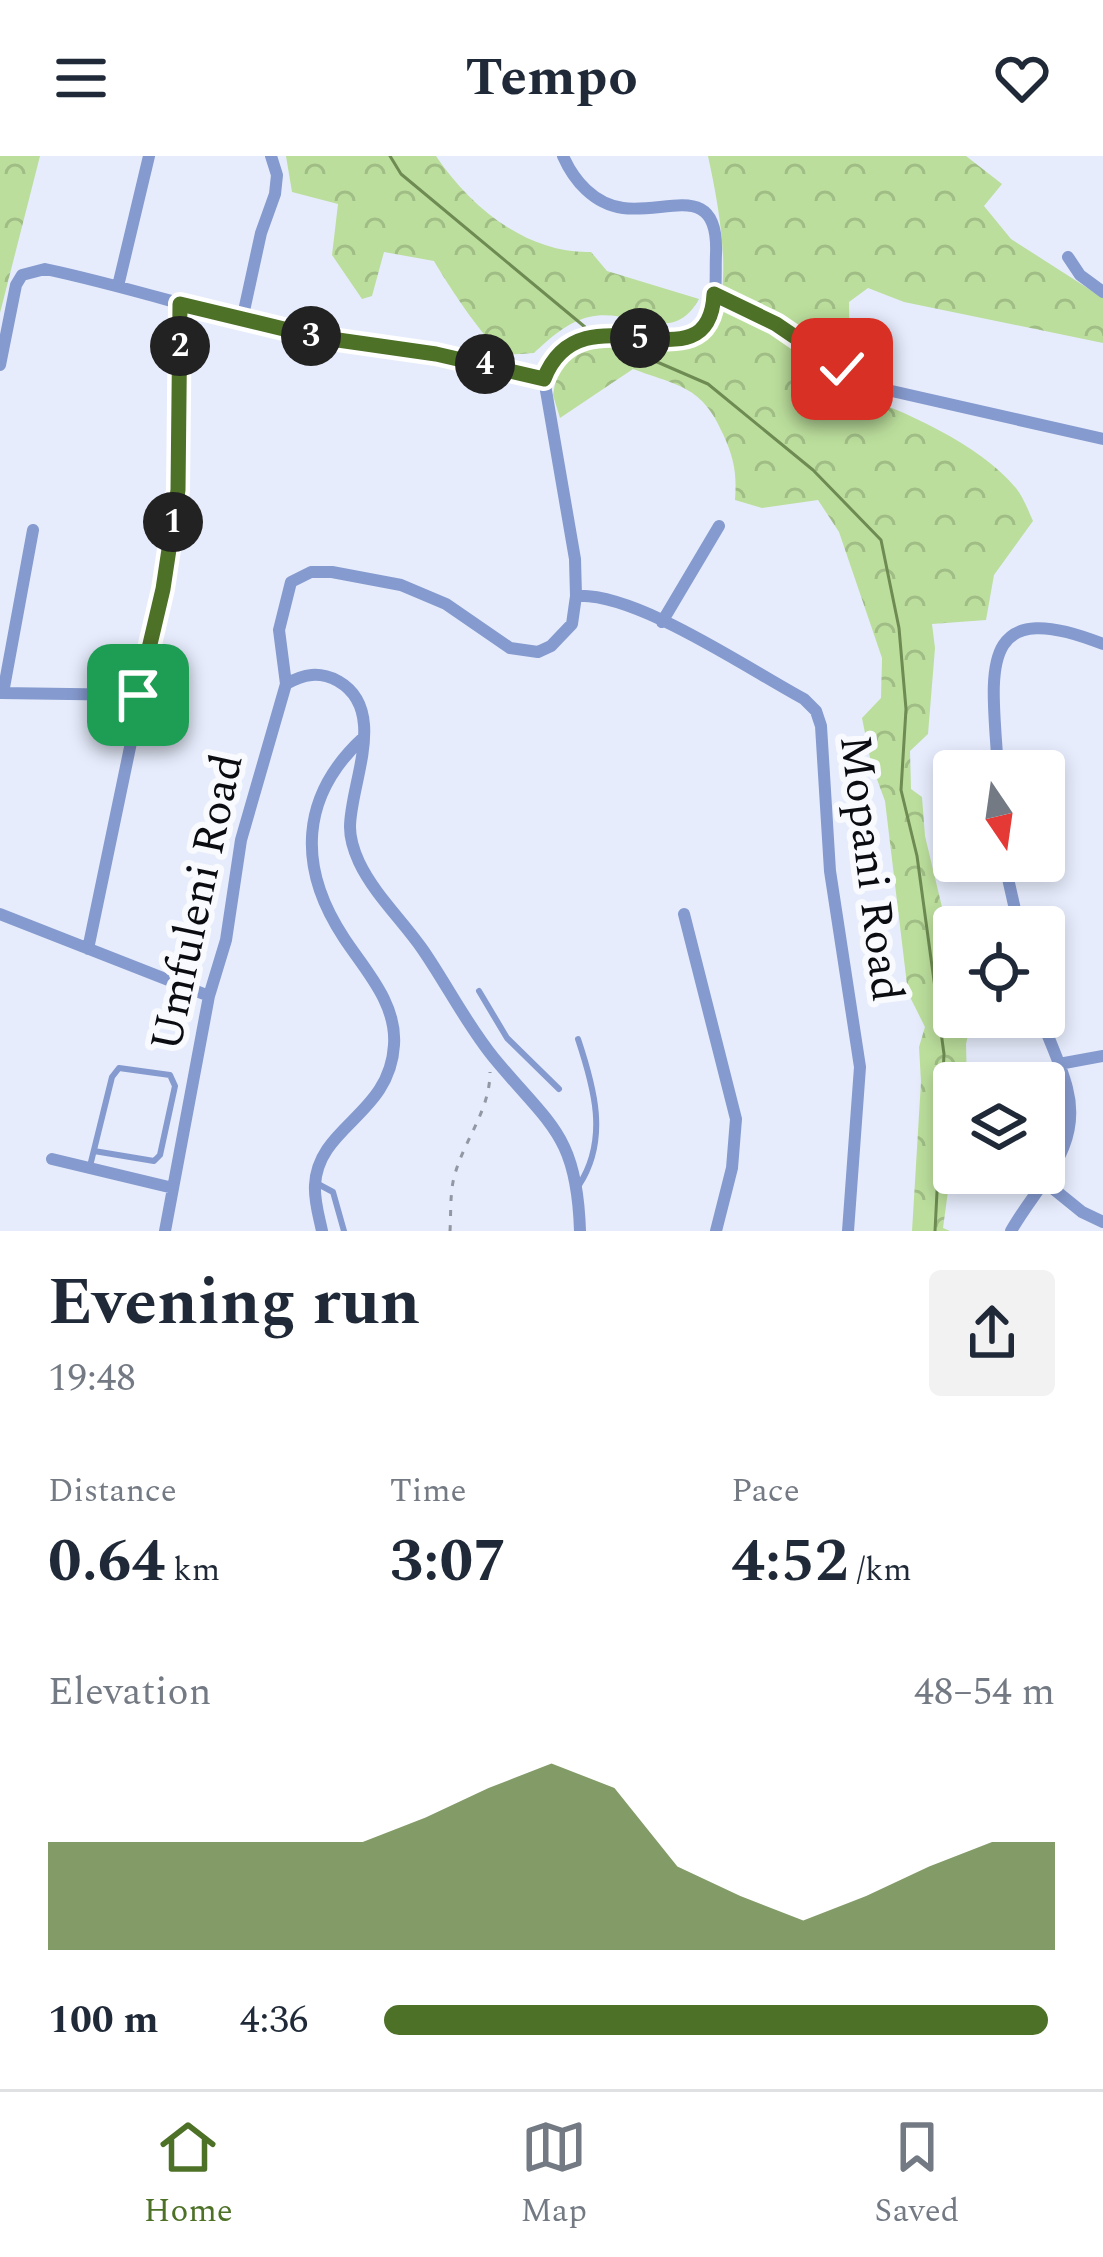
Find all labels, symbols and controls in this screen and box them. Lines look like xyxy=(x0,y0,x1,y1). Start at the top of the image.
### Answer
text: Tempo xyxy=(465,37,638,119)
icon: menu xyxy=(48,45,114,111)
icon: heart xyxy=(989,45,1055,111)
pin: 3 xyxy=(281,306,341,366)
pin: 5 xyxy=(610,308,670,368)
text: 3 xyxy=(302,311,320,361)
text: 5 xyxy=(631,313,649,363)
pin: 2 xyxy=(150,316,210,376)
pin xyxy=(791,318,893,420)
text: 2 xyxy=(171,321,189,371)
pin: 4 xyxy=(455,334,515,394)
icon: check xyxy=(809,336,875,402)
text: 4 xyxy=(476,339,494,389)
pin: 1 xyxy=(143,492,203,552)
text: 1 xyxy=(164,497,182,547)
pin xyxy=(87,644,189,746)
icon: arrive xyxy=(105,662,171,728)
street label: Mopani Road xyxy=(820,731,921,1005)
street label: Umfuleni Road xyxy=(132,747,263,1058)
north arrow xyxy=(933,750,1065,882)
map controls xyxy=(933,750,1065,1194)
button: locate xyxy=(933,906,1065,1038)
button: layers xyxy=(933,1062,1065,1194)
text: Evening run xyxy=(48,1253,420,1354)
button: share xyxy=(929,1270,1055,1396)
text: 19:48 xyxy=(48,1349,136,1408)
text: Distance xyxy=(48,1466,177,1516)
text: Time xyxy=(390,1466,467,1516)
text: Pace xyxy=(731,1466,800,1516)
text: 0.64 xyxy=(48,1516,165,1608)
text: 3:07 xyxy=(390,1516,507,1608)
text: 4:52 xyxy=(731,1516,848,1608)
text: km xyxy=(165,1545,220,1595)
text: /km xyxy=(848,1545,912,1595)
text: Elevation xyxy=(48,1663,211,1722)
text: 48–54 m xyxy=(914,1663,1055,1722)
text: 100 m xyxy=(48,1991,159,2050)
text: 4:36 xyxy=(240,1991,308,2050)
tab: Home xyxy=(144,2114,233,2236)
tab: Map xyxy=(520,2114,587,2236)
tab: Saved xyxy=(875,2114,959,2236)

